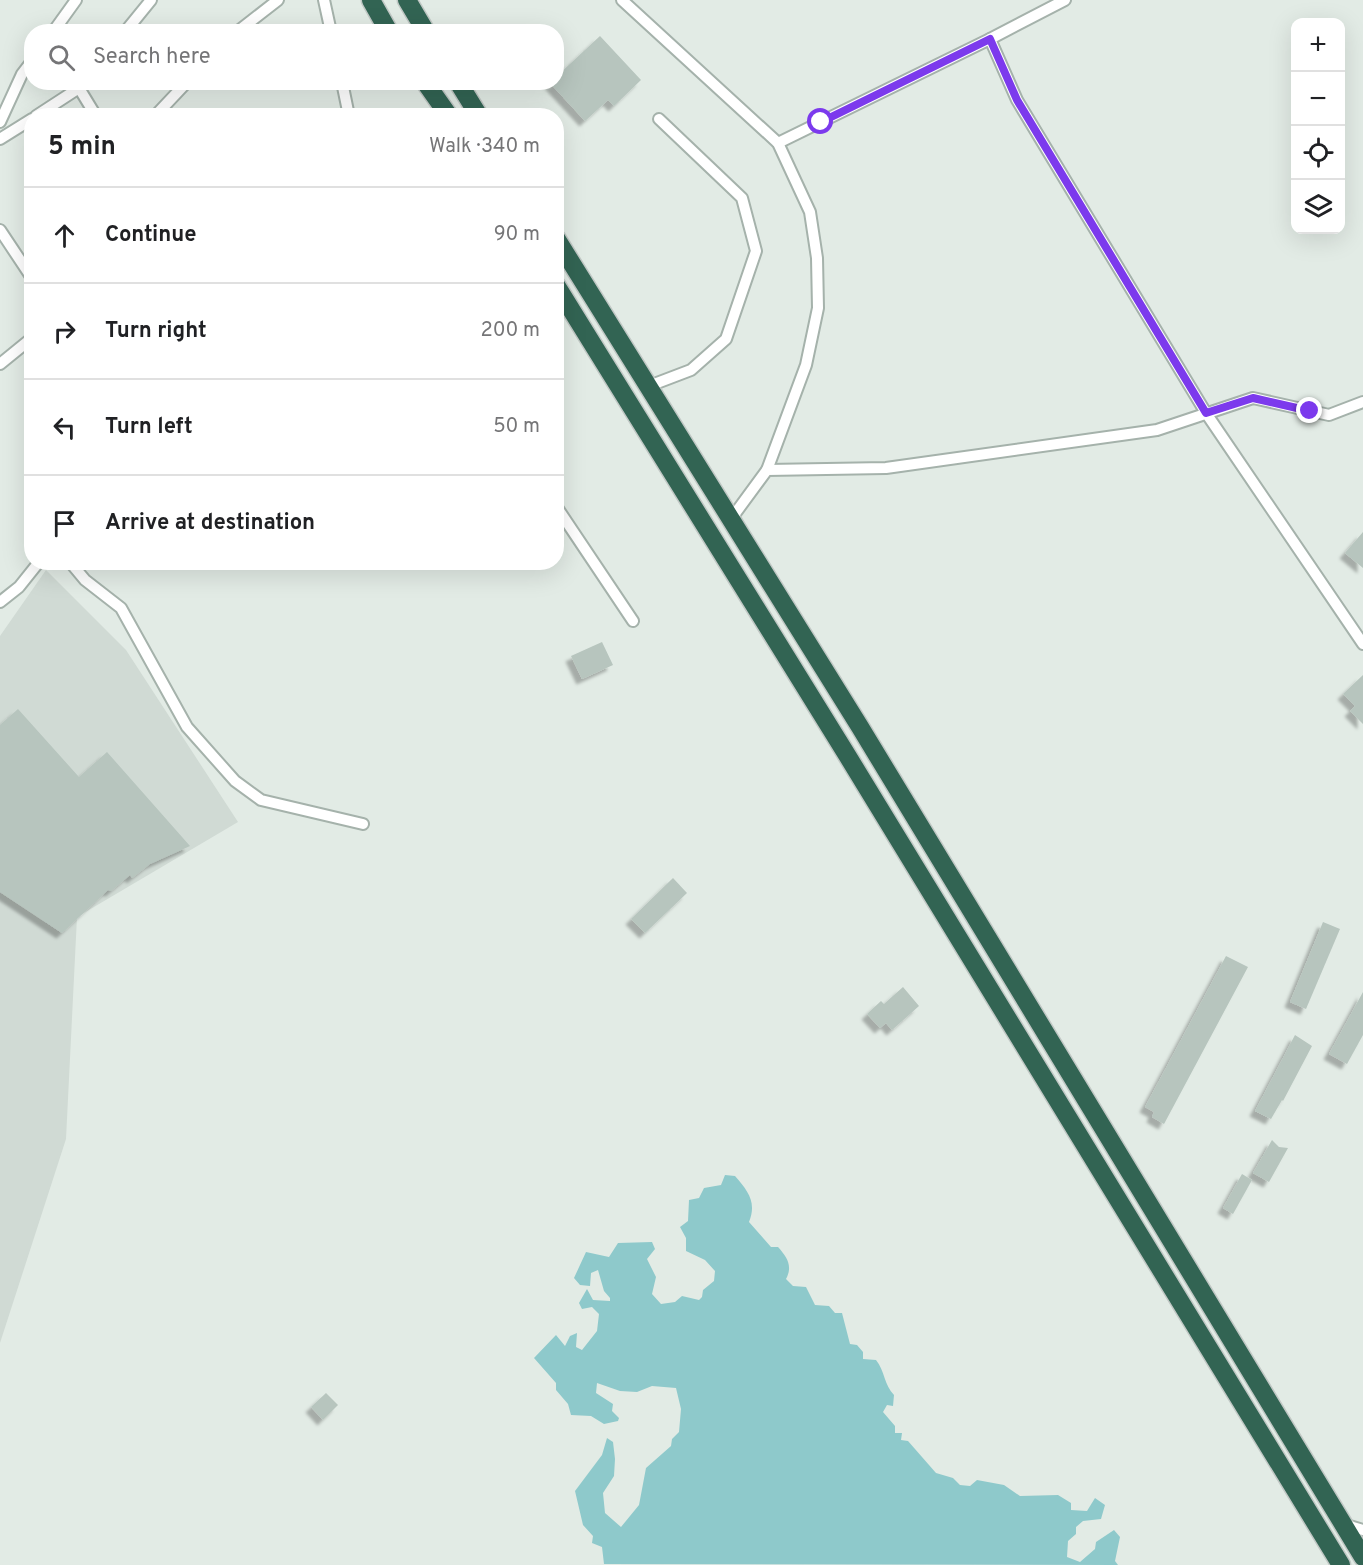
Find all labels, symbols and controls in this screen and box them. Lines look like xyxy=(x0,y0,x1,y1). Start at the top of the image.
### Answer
map controls xyxy=(1291,18,1345,234)
button: + xyxy=(1291,18,1345,72)
search box xyxy=(24,24,564,90)
icon: search xyxy=(45,41,78,74)
text: Search here xyxy=(93,44,211,71)
button: − xyxy=(1291,72,1345,126)
route start xyxy=(807,108,833,134)
button: locate xyxy=(1291,126,1345,180)
text: 5 min xyxy=(48,131,116,164)
text: Walk · 340 m xyxy=(429,134,540,160)
button: layers xyxy=(1291,180,1345,234)
icon: ahead xyxy=(48,219,81,252)
text: Continue xyxy=(105,222,196,249)
text: 90 m xyxy=(494,222,540,248)
icon: right xyxy=(48,315,81,348)
text: Turn right xyxy=(105,318,207,345)
text: 200 m xyxy=(481,318,540,344)
route end xyxy=(1296,397,1322,423)
icon: left xyxy=(48,411,81,444)
text: Turn left xyxy=(105,414,193,441)
text: 50 m xyxy=(493,414,540,440)
icon: arrive xyxy=(48,507,81,540)
text: Arrive at destination xyxy=(105,510,315,537)

